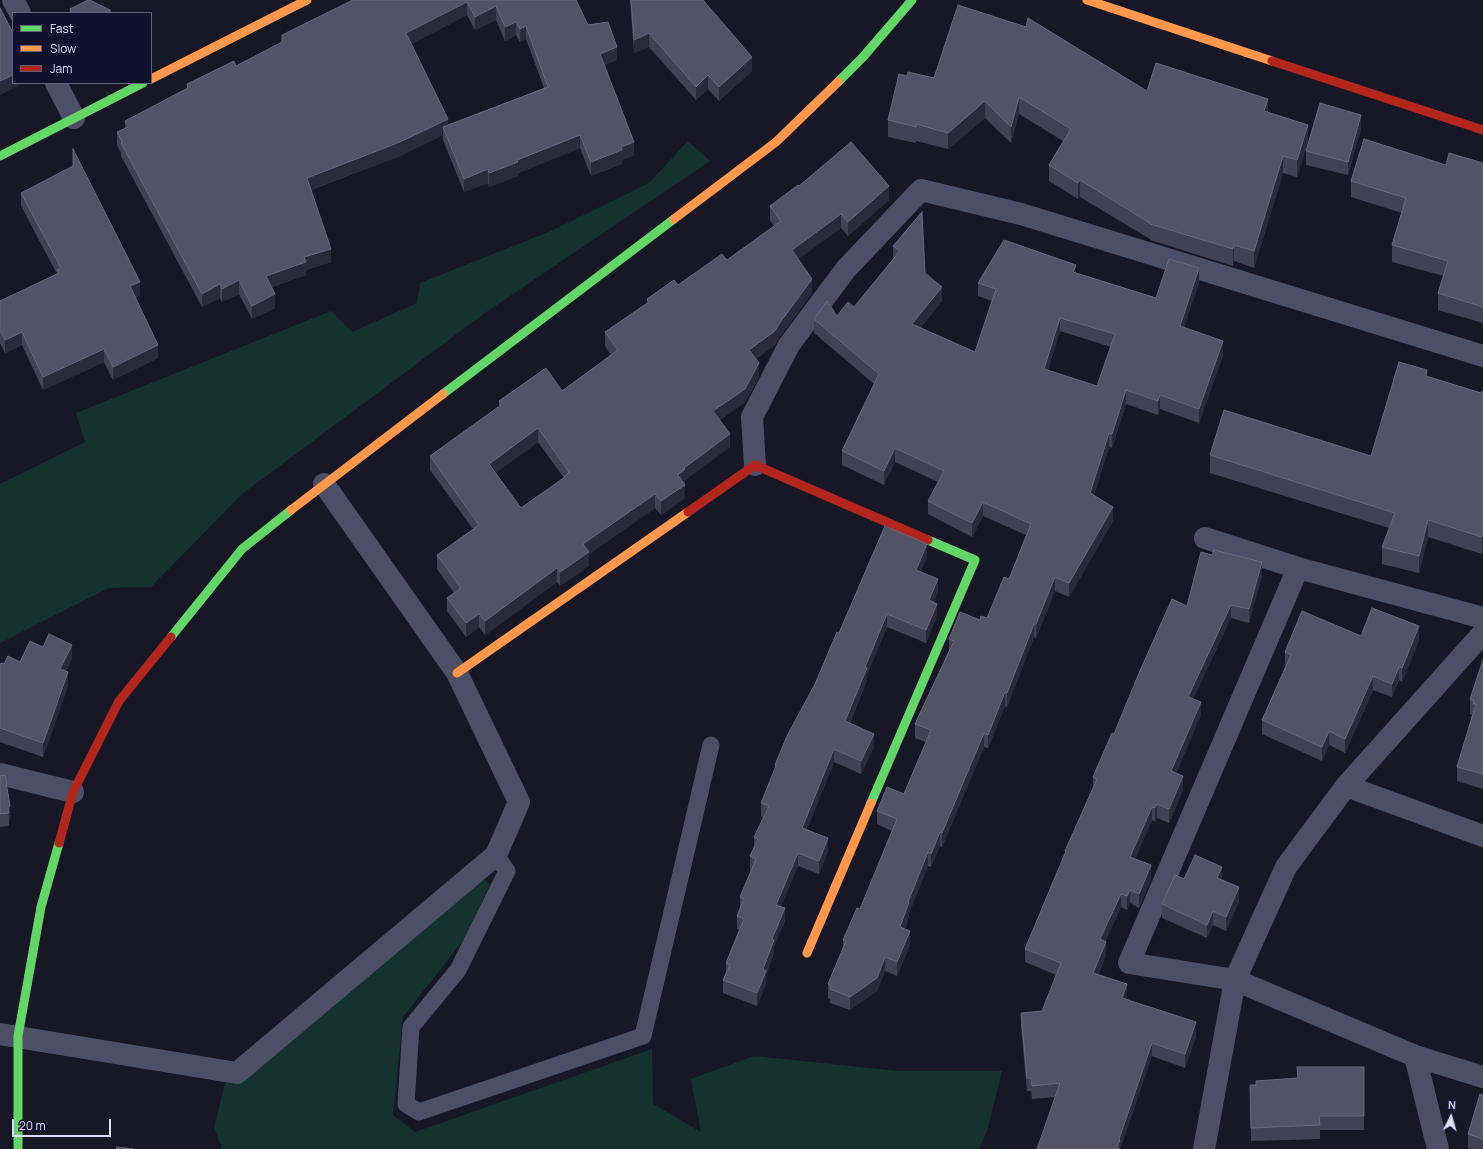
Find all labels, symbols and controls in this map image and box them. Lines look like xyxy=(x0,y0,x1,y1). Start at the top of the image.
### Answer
legend xyxy=(12,12,152,84)
text: Fast xyxy=(50,20,74,37)
text: Slow xyxy=(50,40,76,57)
text: Jam xyxy=(50,60,72,77)
north arrow xyxy=(1431,1097,1471,1137)
text: N xyxy=(1447,1097,1457,1112)
scale bar xyxy=(14,1111,113,1137)
text: 20 m xyxy=(19,1117,46,1134)

